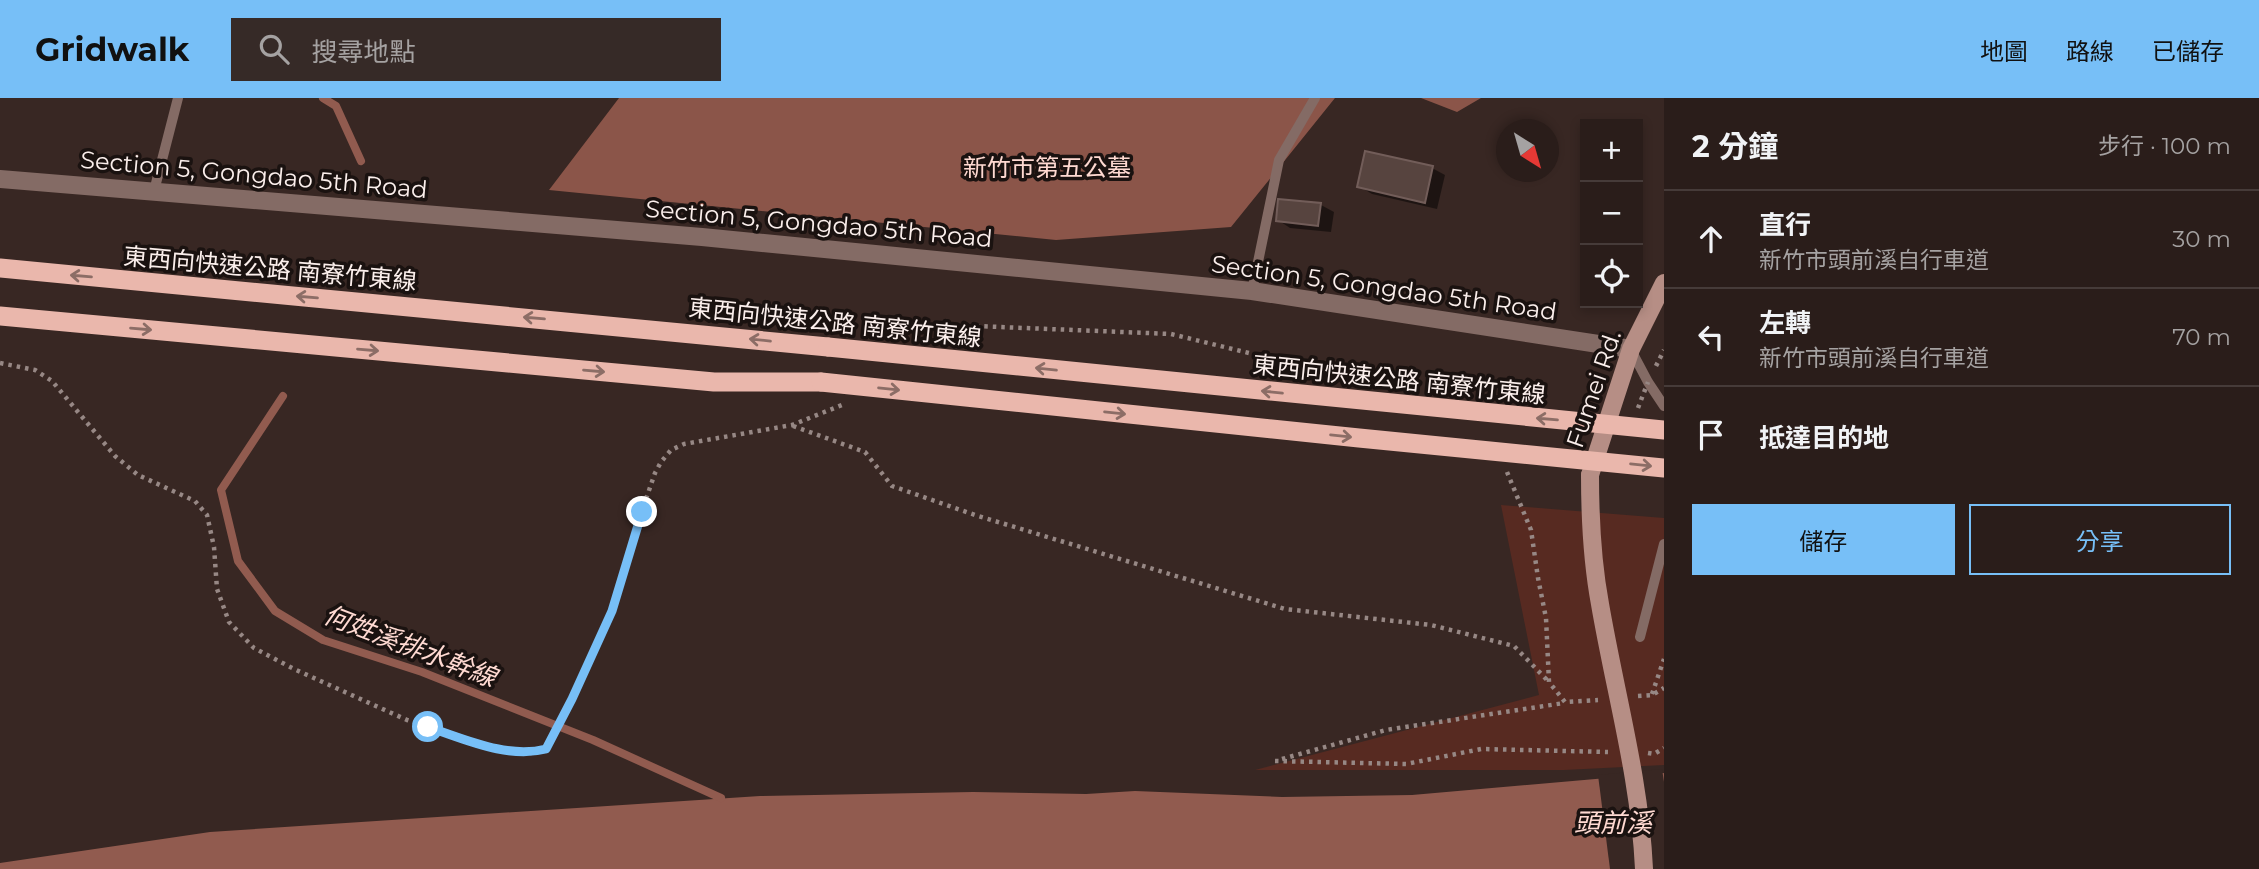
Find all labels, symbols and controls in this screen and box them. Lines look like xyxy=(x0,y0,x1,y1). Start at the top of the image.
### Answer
search box xyxy=(231,18,721,81)
text: Gridwalk xyxy=(35,29,189,69)
icon: search xyxy=(255,30,293,68)
text: 搜尋地點 xyxy=(311,36,415,68)
text: 地圖 xyxy=(1980,37,2028,66)
text: 路線 xyxy=(2066,37,2114,66)
text: 已儲存 xyxy=(2152,37,2224,66)
north arrow xyxy=(1496,119,1559,182)
map controls xyxy=(1580,119,1643,308)
button: + xyxy=(1580,119,1643,182)
text: 2 分鐘 xyxy=(1692,128,1778,165)
text: 步行 · 100 m xyxy=(2098,132,2231,160)
street label: Section 5, Gongdao 5th Road xyxy=(79,145,429,204)
park label: 新竹市第五公墓 xyxy=(963,153,1131,182)
button: − xyxy=(1580,182,1643,245)
street label: Section 5, Gongdao 5th Road xyxy=(644,194,994,253)
text: 直行 xyxy=(1759,209,1811,241)
icon: ahead xyxy=(1692,220,1730,258)
text: 30 m xyxy=(2172,225,2231,253)
street label: 東西向快速公路 南寮竹東線 xyxy=(122,241,418,296)
button: locate xyxy=(1580,245,1643,308)
text: 新竹市頭前溪自行車道 xyxy=(1759,246,1989,274)
street label: Section 5, Gongdao 5th Road xyxy=(1210,249,1559,326)
one-way arrow xyxy=(70,269,93,282)
one-way arrow xyxy=(297,290,319,303)
street label: 東西向快速公路 南寮竹東線 xyxy=(687,293,983,352)
text: 左轉 xyxy=(1759,307,1811,339)
one-way arrow xyxy=(523,311,546,324)
icon: left xyxy=(1692,318,1730,356)
one-way arrow xyxy=(129,323,152,336)
text: 70 m xyxy=(2172,323,2231,351)
street label: Fumei Rd. xyxy=(1560,326,1627,451)
one-way arrow xyxy=(750,333,772,346)
one-way arrow xyxy=(356,344,378,357)
text: 新竹市頭前溪自行車道 xyxy=(1759,344,1989,372)
street label: 東西向快速公路 南寮竹東線 xyxy=(1251,350,1547,409)
one-way arrow xyxy=(1035,362,1058,375)
one-way arrow xyxy=(582,364,605,377)
one-way arrow xyxy=(877,382,899,395)
one-way arrow xyxy=(1261,386,1284,399)
one-way arrow xyxy=(1103,406,1126,419)
one-way arrow xyxy=(1536,412,1559,425)
icon: arrive xyxy=(1692,416,1730,454)
text: 抵達目的地 xyxy=(1759,422,1889,454)
one-way arrow xyxy=(1329,430,1352,443)
one-way arrow xyxy=(1629,459,1652,472)
route end xyxy=(626,496,657,527)
button: 儲存 xyxy=(1692,504,1955,575)
button: 分享 xyxy=(1969,504,2231,575)
water label: 何姓溪排水幹線 xyxy=(319,598,503,695)
route start xyxy=(412,711,443,742)
water label: 頭前溪 xyxy=(1574,807,1656,839)

